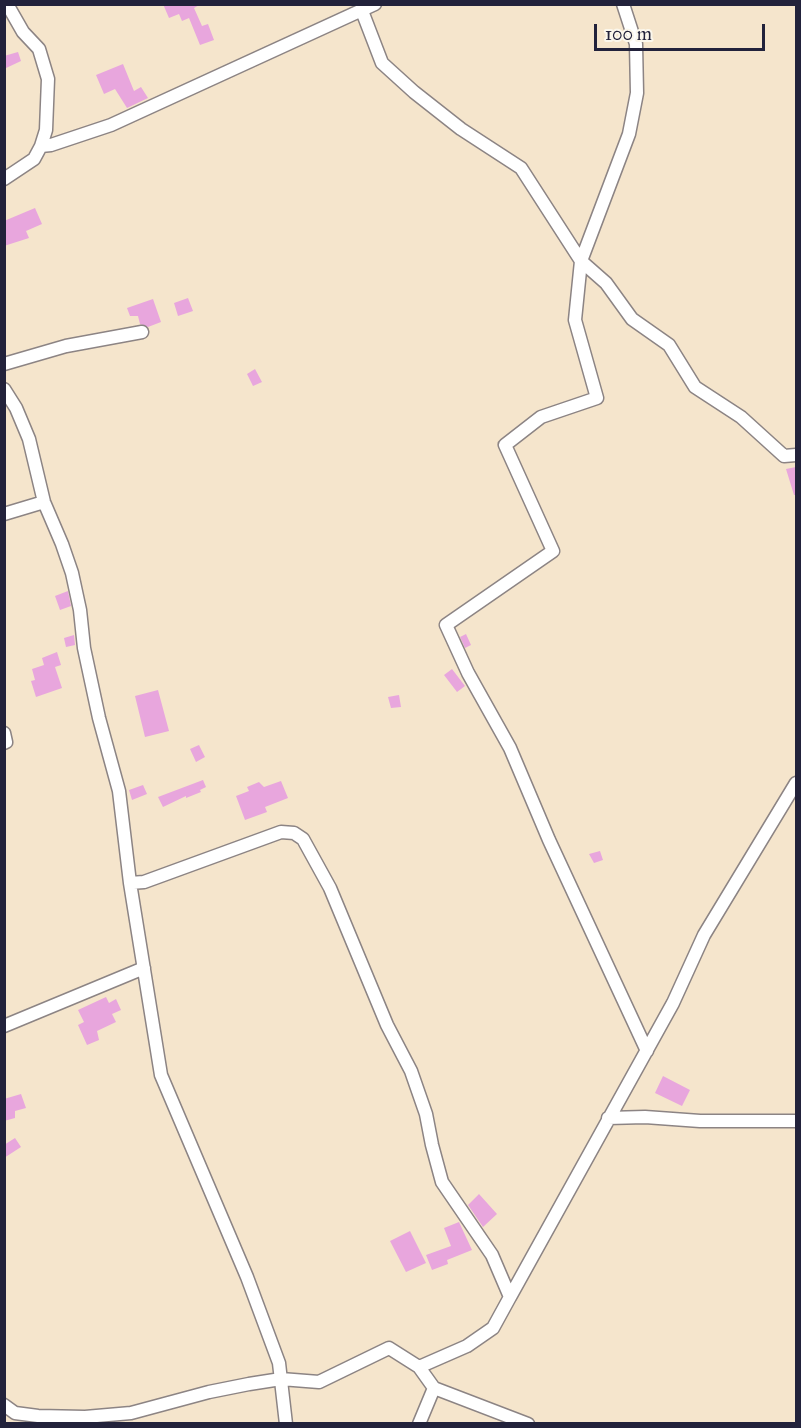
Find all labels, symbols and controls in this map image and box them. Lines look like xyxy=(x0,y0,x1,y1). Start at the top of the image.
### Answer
scale bar xyxy=(597,12,768,50)
text: 100 m xyxy=(605,23,652,45)

